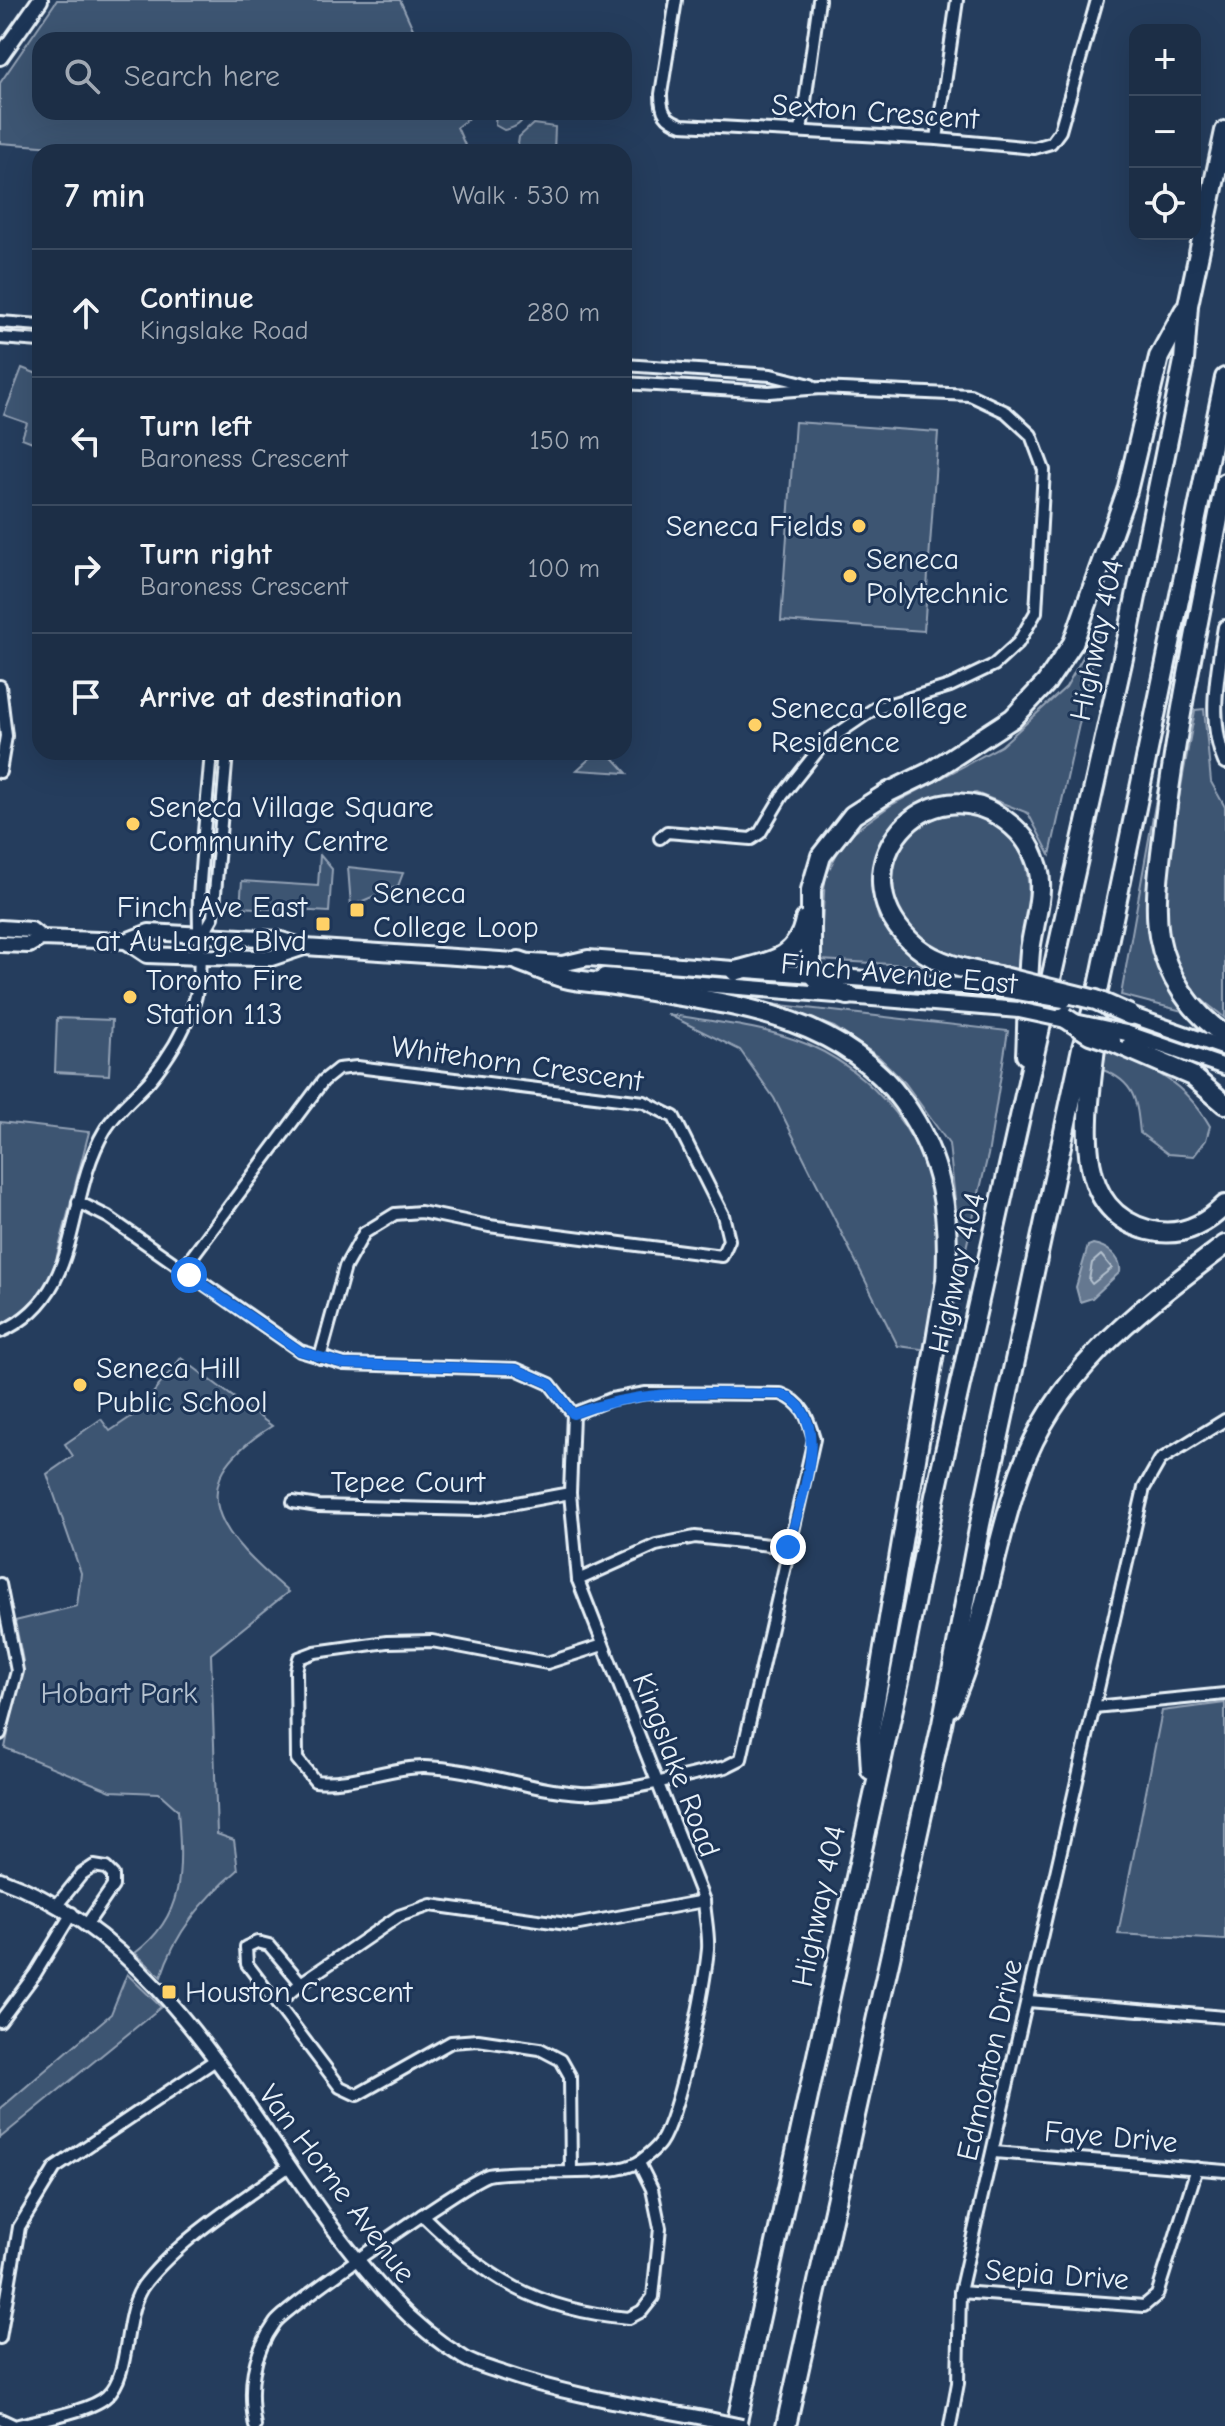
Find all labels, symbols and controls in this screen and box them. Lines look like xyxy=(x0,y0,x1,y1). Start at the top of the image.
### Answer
map controls xyxy=(1129,24,1201,240)
button: + xyxy=(1129,24,1201,96)
search box xyxy=(32,32,632,120)
icon: search xyxy=(60,54,104,98)
text: Search here xyxy=(124,59,280,94)
street label: Sexton Crescent xyxy=(770,87,981,137)
button: − xyxy=(1129,96,1201,168)
button: locate xyxy=(1129,168,1201,240)
text: 7 min xyxy=(64,176,145,216)
text: Walk · 530 m xyxy=(452,181,600,211)
text: Continue xyxy=(140,281,254,316)
icon: ahead xyxy=(64,291,108,335)
text: 280 m xyxy=(527,298,600,328)
text: Kingslake Road xyxy=(140,316,308,346)
text: Turn left xyxy=(140,409,252,444)
icon: left xyxy=(64,419,108,463)
text: 150 m xyxy=(530,426,600,456)
text: Baroness Crescent xyxy=(140,444,348,474)
place label: Seneca Fields xyxy=(666,509,843,544)
marker: Seneca Fields xyxy=(850,517,868,535)
text: Turn right xyxy=(140,537,272,572)
place label: Seneca Polytechnic xyxy=(866,542,1009,611)
icon: right xyxy=(64,547,108,591)
text: 100 m xyxy=(528,554,600,584)
street label: Highway 404 xyxy=(1063,556,1131,724)
marker: Seneca Polytechnic xyxy=(841,567,859,585)
text: Baroness Crescent xyxy=(140,572,348,602)
icon: arrive xyxy=(64,675,108,719)
text: Arrive at destination xyxy=(140,680,402,715)
place label: Seneca College Residence xyxy=(771,691,968,760)
marker: Seneca College Residence xyxy=(746,716,764,734)
place label: Seneca Village Square Community Centre xyxy=(149,790,434,859)
marker: Seneca Village Square Community Centre xyxy=(124,815,142,833)
place label: Seneca College Loop xyxy=(373,876,539,945)
place label: Finch Ave East at Au Large Blvd xyxy=(95,890,308,959)
marker: Seneca College Loop xyxy=(348,901,366,919)
marker: Finch Ave East at Au Large Blvd xyxy=(314,915,332,933)
street label: Finch Avenue East xyxy=(779,946,1020,1002)
place label: Toronto Fire Station 113 xyxy=(146,963,303,1032)
marker: Toronto Fire Station 113 xyxy=(121,988,139,1006)
street label: Whitehorn Crescent xyxy=(389,1029,647,1099)
street label: Highway 404 xyxy=(921,1189,993,1357)
route start xyxy=(171,1257,207,1293)
place label: Seneca Hill Public School xyxy=(96,1351,267,1420)
marker: Seneca Hill Public School xyxy=(71,1376,89,1394)
street label: Tepee Court xyxy=(331,1465,487,1500)
route end xyxy=(770,1529,806,1565)
street label: Kingslake Road xyxy=(625,1668,727,1862)
park label: Hobart Park xyxy=(40,1676,198,1711)
street label: Highway 404 xyxy=(785,1822,853,1990)
street label: Edmonton Drive xyxy=(950,1956,1030,2164)
place label: Houston Crescent xyxy=(185,1975,414,2010)
marker: Houston Crescent xyxy=(160,1983,178,2001)
street label: Van Horne Avenue xyxy=(251,2078,423,2290)
street label: Faye Drive xyxy=(1043,2114,1179,2160)
street label: Sepia Drive xyxy=(984,2253,1130,2297)

